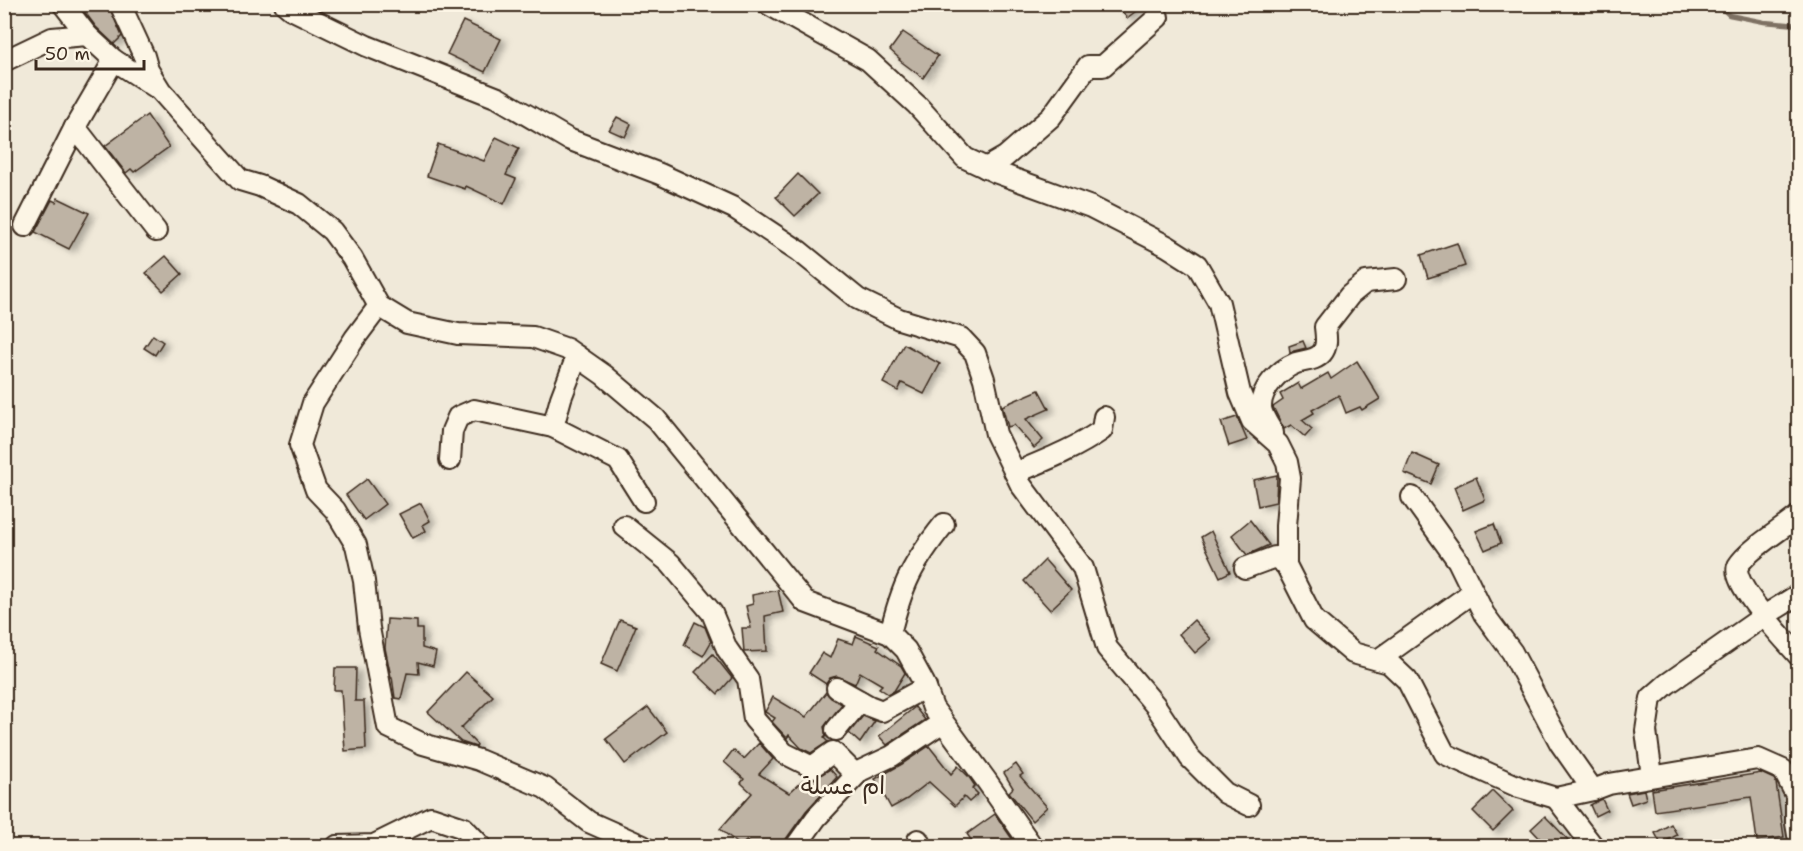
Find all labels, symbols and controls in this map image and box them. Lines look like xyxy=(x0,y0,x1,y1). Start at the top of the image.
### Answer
scale bar xyxy=(36,33,144,71)
text: 50 m xyxy=(45,42,90,66)
district label: ام عسلة xyxy=(801,770,885,804)

